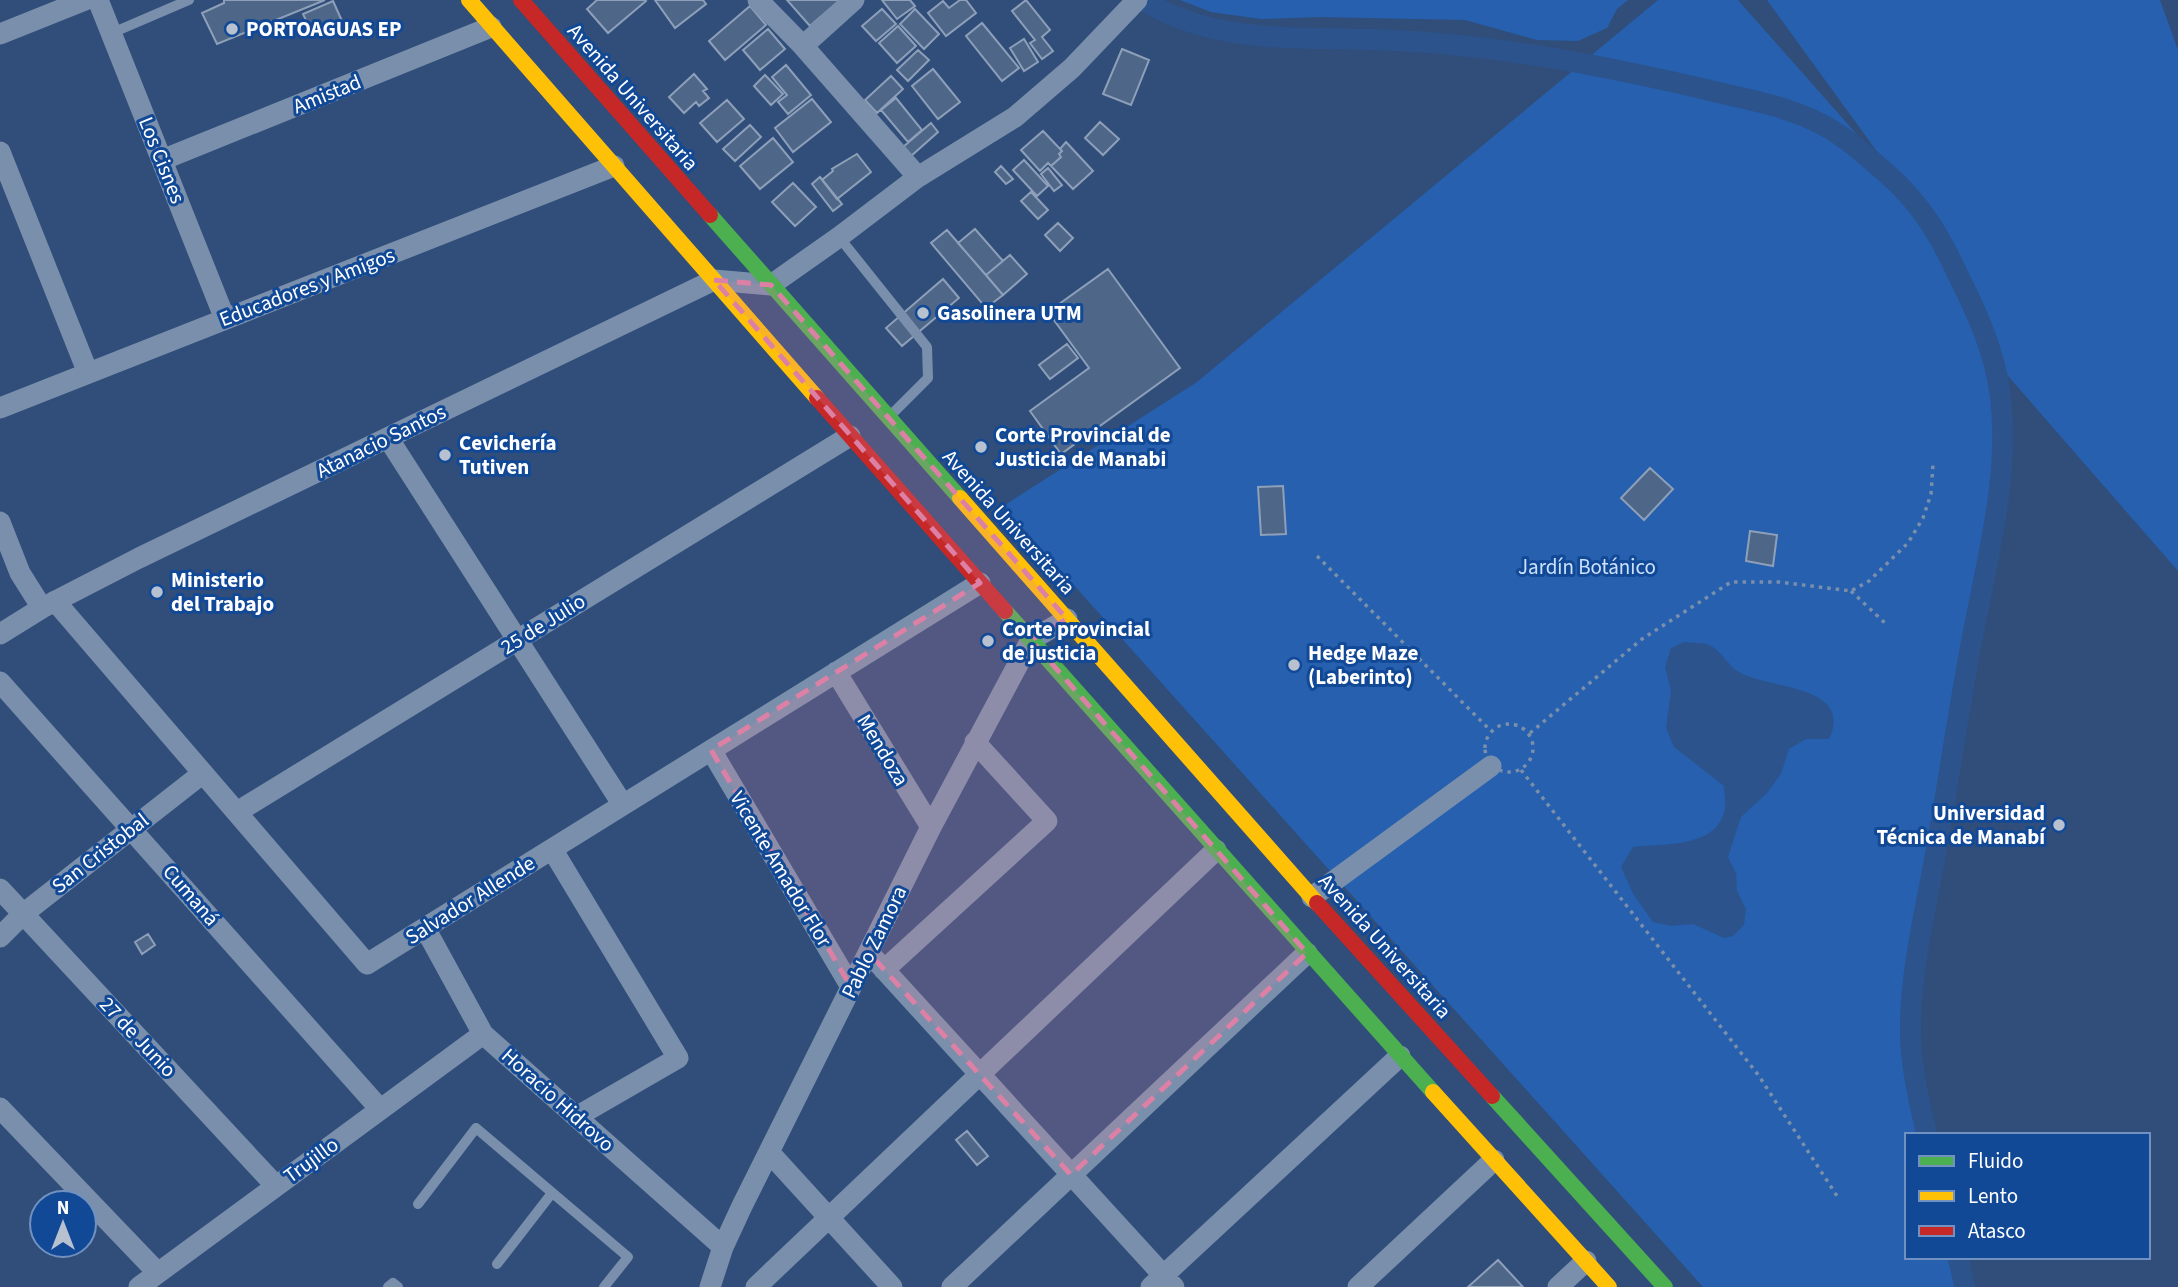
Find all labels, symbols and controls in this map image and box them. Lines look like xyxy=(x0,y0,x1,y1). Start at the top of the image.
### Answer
place label: PORTOAGUAS EP xyxy=(246,14,401,44)
street label: Avenida Universitaria xyxy=(561,17,705,177)
marker: PORTOAGUAS EP xyxy=(224,21,240,37)
street label: Amistad xyxy=(288,67,366,121)
street label: Los Cisnes xyxy=(131,112,193,208)
street label: Educadores y Amigos xyxy=(215,240,399,334)
place label: Gasolinera UTM xyxy=(937,298,1082,328)
marker: Gasolinera UTM xyxy=(915,305,931,321)
street label: Atanacio Santos xyxy=(311,397,451,485)
place label: Corte Provincial de Justicia de Manabi xyxy=(995,420,1171,474)
place label: Cevichería Tutiven xyxy=(459,428,557,482)
marker: Corte Provincial de Justicia de Manabi xyxy=(973,439,989,455)
street label: Avenida Universitaria xyxy=(936,443,1082,601)
marker: Cevichería Tutiven xyxy=(437,447,453,463)
park label: Jardín Botánico xyxy=(1518,552,1656,582)
place label: Ministerio del Trabajo xyxy=(171,565,274,619)
marker: Ministerio del Trabajo xyxy=(149,584,165,600)
street label: 25 de Julio xyxy=(495,586,591,662)
place label: Corte provincial de justicia xyxy=(1002,614,1150,668)
marker: Corte provincial de justicia xyxy=(980,633,996,649)
place label: Hedge Maze (Laberinto) xyxy=(1308,638,1418,692)
marker: Hedge Maze (Laberinto) xyxy=(1286,657,1302,673)
street label: Mendoza xyxy=(850,708,916,792)
street label: Vicente Amador Flor xyxy=(723,786,840,953)
place label: Universidad Técnica de Manabí xyxy=(1876,798,2046,852)
street label: San Cristobal xyxy=(45,806,155,900)
marker: Universidad Técnica de Manabí xyxy=(2051,817,2067,833)
street label: Salvador Allende xyxy=(399,848,541,952)
street label: Cumaná xyxy=(156,858,226,932)
street label: Avenida Universitaria xyxy=(1312,867,1458,1025)
street label: Pablo Zamora xyxy=(834,881,914,1003)
street label: 27 de Junio xyxy=(93,990,183,1084)
street label: Horacio Hidrovo xyxy=(495,1041,621,1159)
street label: Trujillo xyxy=(277,1130,345,1190)
legend xyxy=(1905,1133,2150,1259)
text: Fluido xyxy=(1968,1146,2023,1176)
text: Lento xyxy=(1968,1181,2018,1211)
north arrow xyxy=(28,1189,98,1259)
text: N xyxy=(57,1195,69,1222)
text: Atasco xyxy=(1968,1216,2026,1246)

